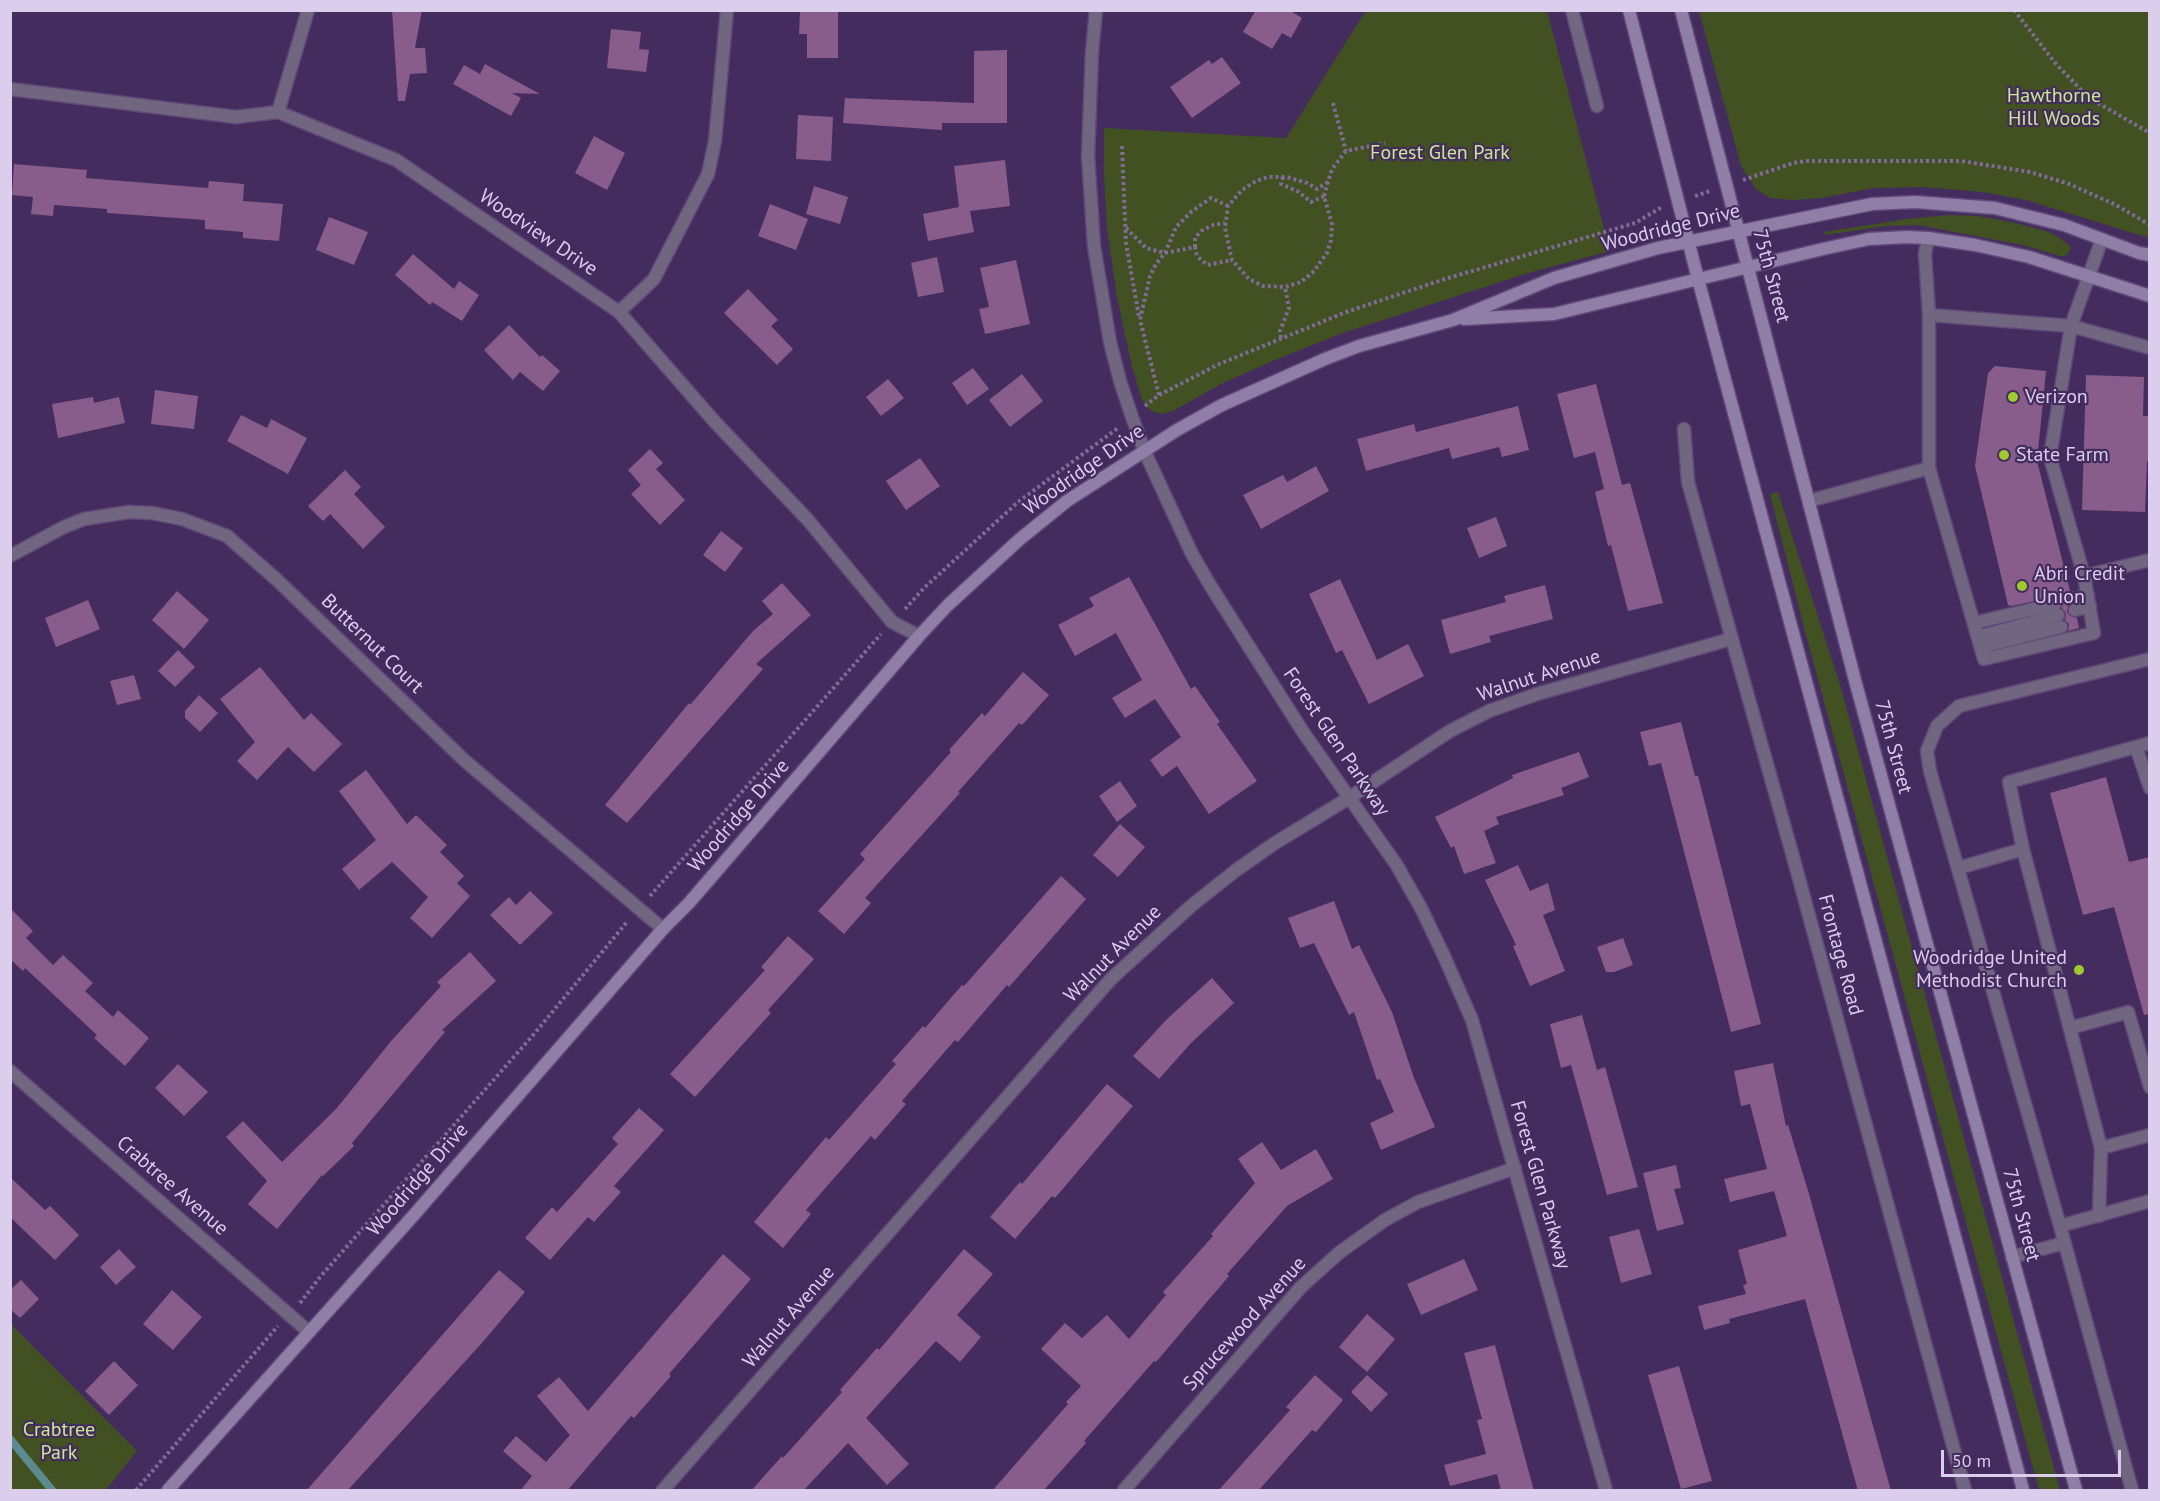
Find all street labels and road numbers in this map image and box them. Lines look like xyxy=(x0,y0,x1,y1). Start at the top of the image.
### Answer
street label: Woodview Drive xyxy=(474,185,602,281)
street label: Woodridge Drive xyxy=(1599,199,1743,257)
street label: 75th Street xyxy=(1747,227,1795,325)
street label: Woodridge Drive xyxy=(1019,419,1149,521)
street label: Butternut Court xyxy=(316,589,428,699)
street label: Walnut Avenue xyxy=(1475,645,1603,707)
street label: Forest Glen Parkway xyxy=(1277,663,1395,821)
street label: 75th Street xyxy=(1869,698,1917,796)
street label: Woodridge Drive xyxy=(683,755,795,877)
street label: Frontage Road xyxy=(1812,892,1868,1018)
street label: Walnut Avenue xyxy=(1059,900,1167,1008)
street label: Forest Glen Parkway xyxy=(1505,1098,1575,1272)
street label: Woodridge Drive xyxy=(362,1119,474,1241)
street label: Crabtree Avenue xyxy=(111,1131,233,1241)
street label: 75th Street xyxy=(1997,1166,2045,1264)
street label: Sprucewood Avenue xyxy=(1179,1252,1311,1396)
street label: Walnut Avenue xyxy=(738,1261,840,1373)

